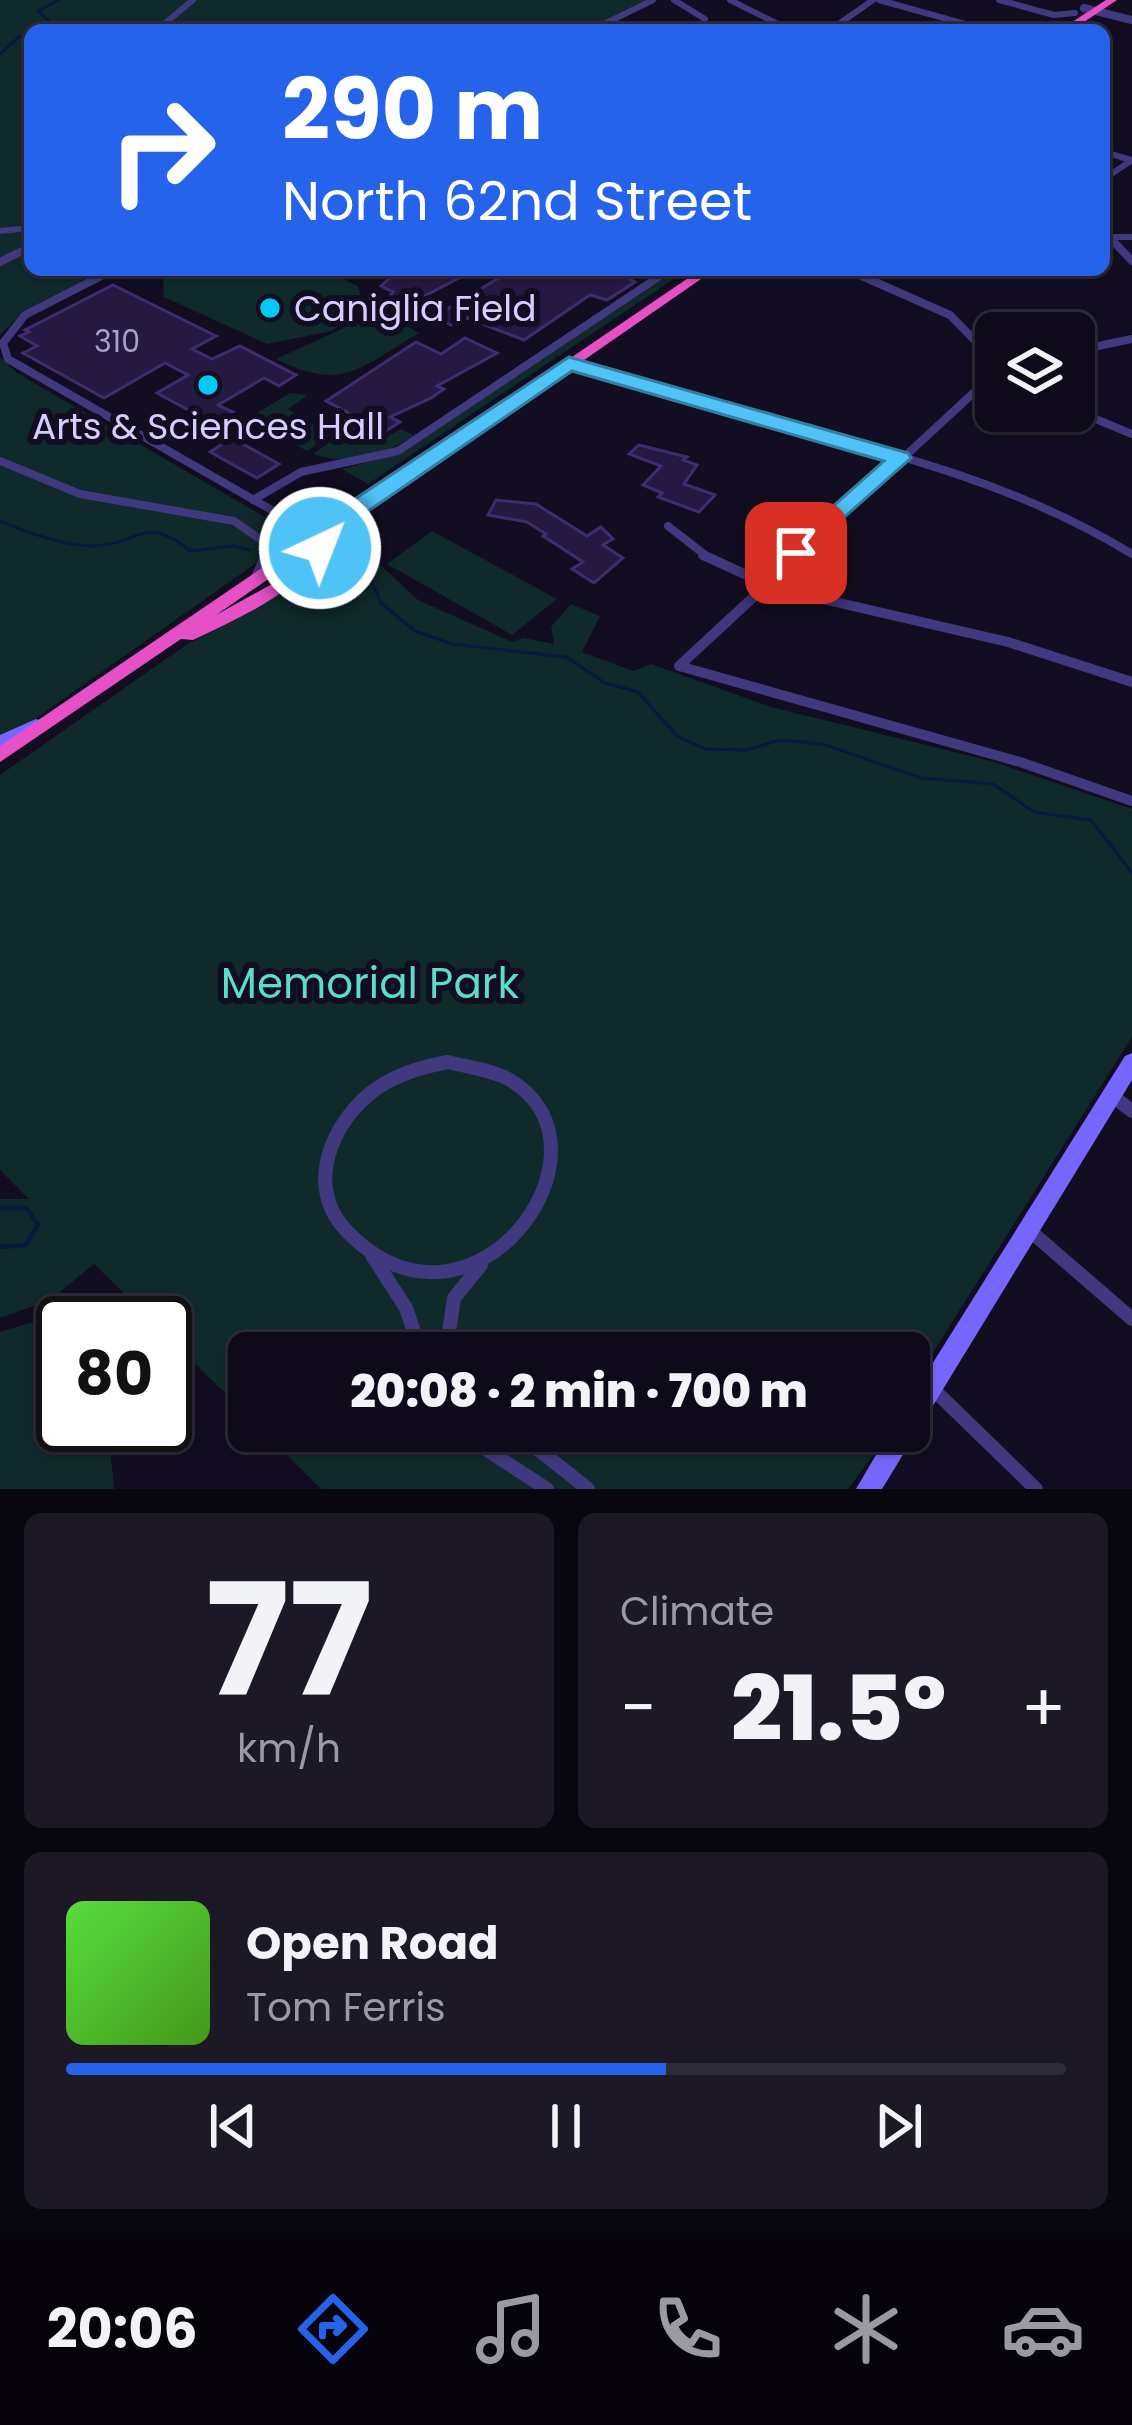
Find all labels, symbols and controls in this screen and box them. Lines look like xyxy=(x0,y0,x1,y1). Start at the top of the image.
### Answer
text: 290 m xyxy=(282,51,543,168)
icon: right xyxy=(84,72,240,228)
text: North 62nd Street xyxy=(282,163,752,239)
place label: Caniglia Field xyxy=(294,283,537,334)
marker: Caniglia Field xyxy=(257,295,283,321)
map controls xyxy=(975,312,1095,432)
button: layers xyxy=(975,312,1095,432)
house number: 310 xyxy=(94,320,140,363)
marker: Arts & Sciences Hall xyxy=(195,372,221,398)
place label: Arts & Sciences Hall xyxy=(32,401,384,452)
position arrow xyxy=(257,485,383,611)
pin xyxy=(745,502,847,604)
icon: arrive xyxy=(763,520,829,586)
park label: Memorial Park xyxy=(221,954,520,1013)
speed limit sign: 80 xyxy=(36,1296,192,1452)
text: 20:08 · 2 min · 700 m xyxy=(350,1360,808,1423)
text: 77 xyxy=(206,1531,372,1750)
text: Climate xyxy=(620,1584,774,1639)
text: 21.5° xyxy=(731,1645,946,1772)
text: − xyxy=(620,1662,656,1754)
text: + xyxy=(1021,1662,1066,1754)
text: km/h xyxy=(237,1721,341,1776)
text: Open Road xyxy=(246,1912,499,1975)
text: Tom Ferris xyxy=(246,1980,446,2035)
icon: previous xyxy=(200,2093,266,2159)
icon: pause xyxy=(533,2093,599,2159)
icon: next xyxy=(866,2093,932,2159)
icon: directions xyxy=(291,2287,375,2371)
icon: music xyxy=(469,2287,553,2371)
icon: phone xyxy=(646,2287,730,2371)
icon: climate xyxy=(824,2287,908,2371)
icon: car xyxy=(1001,2287,1085,2371)
text: 20:06 xyxy=(47,2291,198,2367)

